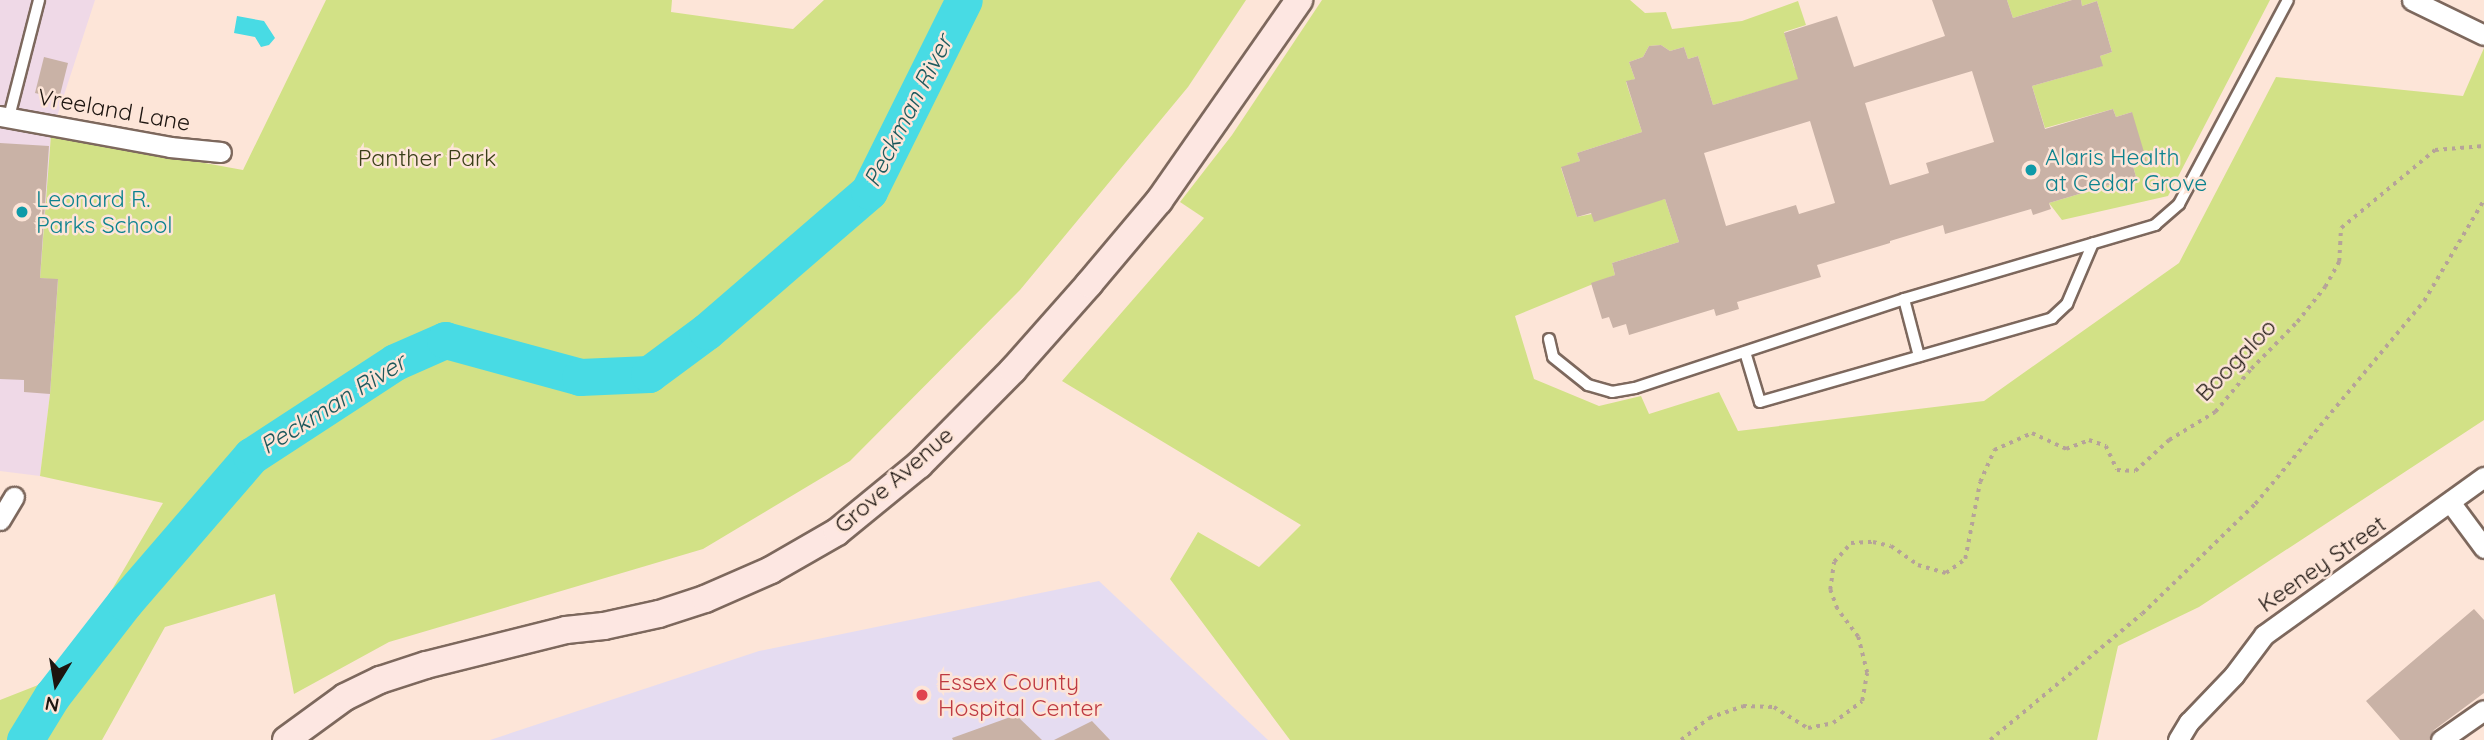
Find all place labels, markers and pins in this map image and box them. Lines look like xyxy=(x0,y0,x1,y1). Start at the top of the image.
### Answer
place label: Alaris Health at Cedar Grove xyxy=(2045,143,2207,197)
marker: Alaris Health at Cedar Grove xyxy=(2023,162,2039,178)
place label: Leonard R. Parks School xyxy=(36,185,173,239)
marker: Leonard R. Parks School xyxy=(14,204,30,220)
place label: Essex County Hospital Center xyxy=(938,668,1102,722)
marker: Essex County Hospital Center xyxy=(912,685,932,705)

